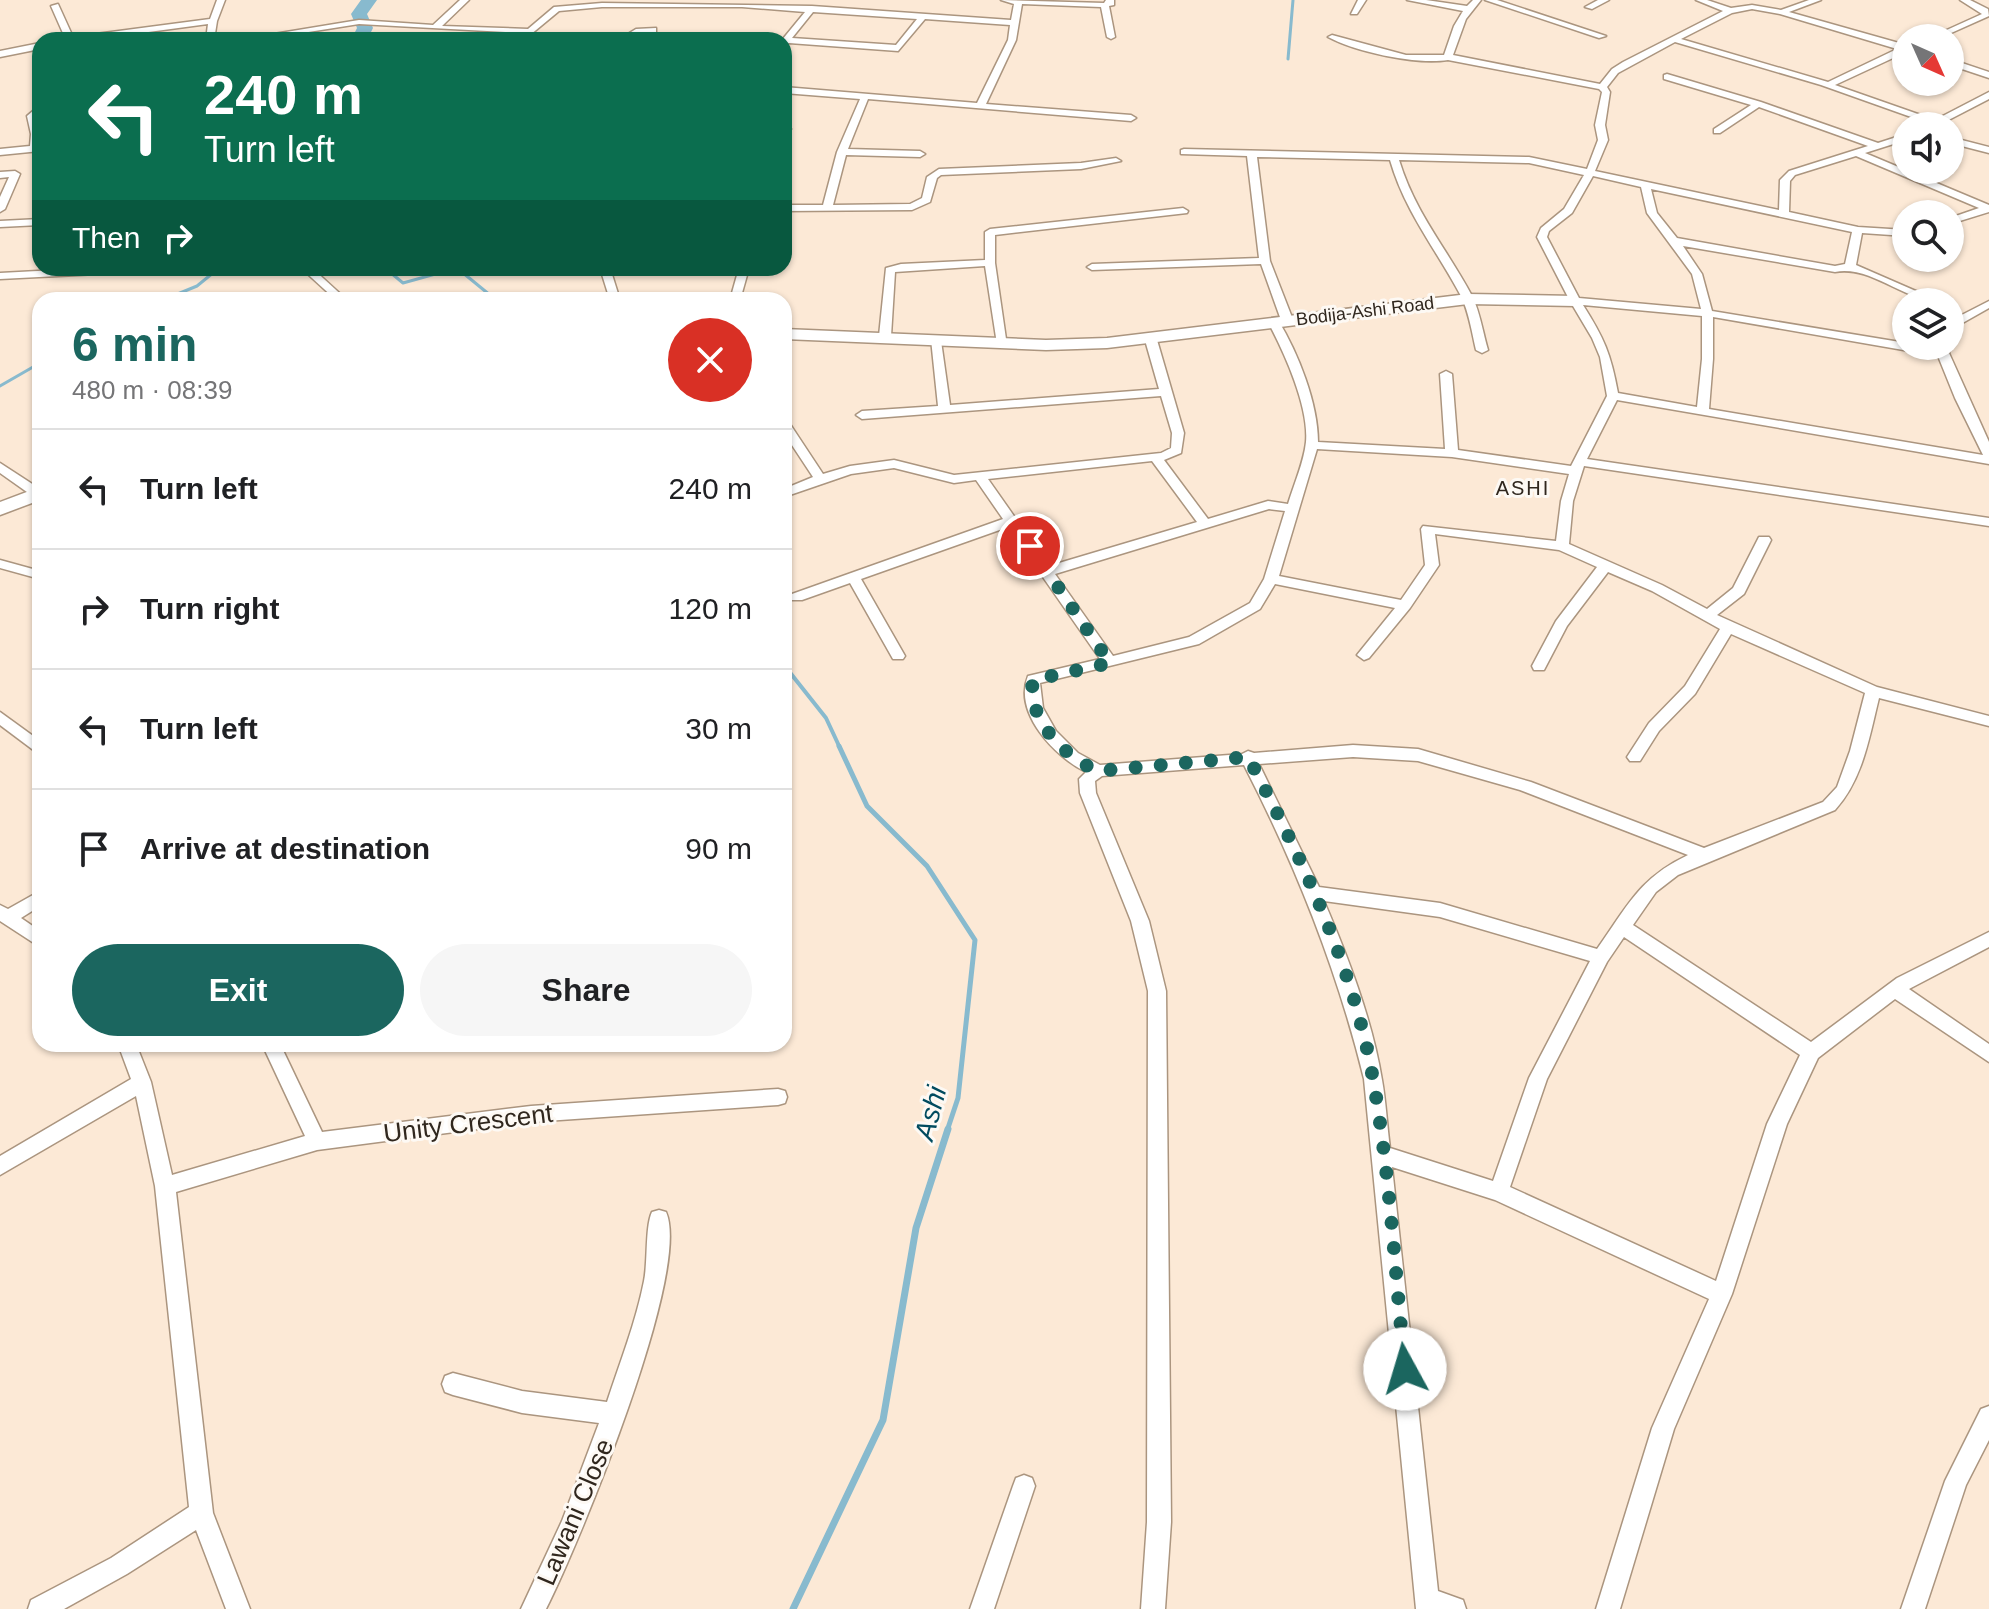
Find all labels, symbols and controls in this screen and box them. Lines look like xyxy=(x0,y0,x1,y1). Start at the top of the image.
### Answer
north arrow xyxy=(1892,24,1964,96)
map controls xyxy=(1892,24,1964,360)
text: 240 m xyxy=(204,63,363,126)
icon: left xyxy=(72,64,176,168)
button: sound xyxy=(1892,112,1964,184)
text: Turn left xyxy=(204,129,335,170)
button: search xyxy=(1892,200,1964,272)
icon: right xyxy=(156,216,200,260)
text: Then xyxy=(72,221,140,254)
button: layers xyxy=(1892,288,1964,360)
street label: Bodija-Ashi Road xyxy=(1295,293,1435,329)
text: 6 min xyxy=(72,318,197,371)
button: close xyxy=(668,318,752,402)
text: 480 m · 08:39 xyxy=(72,375,232,405)
icon: left xyxy=(72,467,116,511)
text: Turn left xyxy=(140,472,258,505)
text: 240 m xyxy=(669,472,752,505)
district label: ASHI xyxy=(1496,477,1550,499)
pin xyxy=(996,512,1064,580)
icon: arrive xyxy=(1008,524,1052,568)
icon: right xyxy=(72,587,116,631)
text: Turn right xyxy=(140,592,279,625)
text: 120 m xyxy=(669,592,752,625)
icon: left xyxy=(72,707,116,751)
text: Turn left xyxy=(140,712,258,745)
text: 30 m xyxy=(685,712,752,745)
icon: arrive xyxy=(72,827,116,871)
text: Arrive at destination xyxy=(140,832,430,865)
text: 90 m xyxy=(685,832,752,865)
button: Exit xyxy=(72,944,404,1036)
button: Share xyxy=(420,944,752,1036)
water label: Ashi xyxy=(908,1082,953,1145)
street label: Unity Crescent xyxy=(382,1098,555,1148)
position arrow xyxy=(1363,1327,1447,1411)
street label: Lawani Close xyxy=(531,1434,619,1590)

